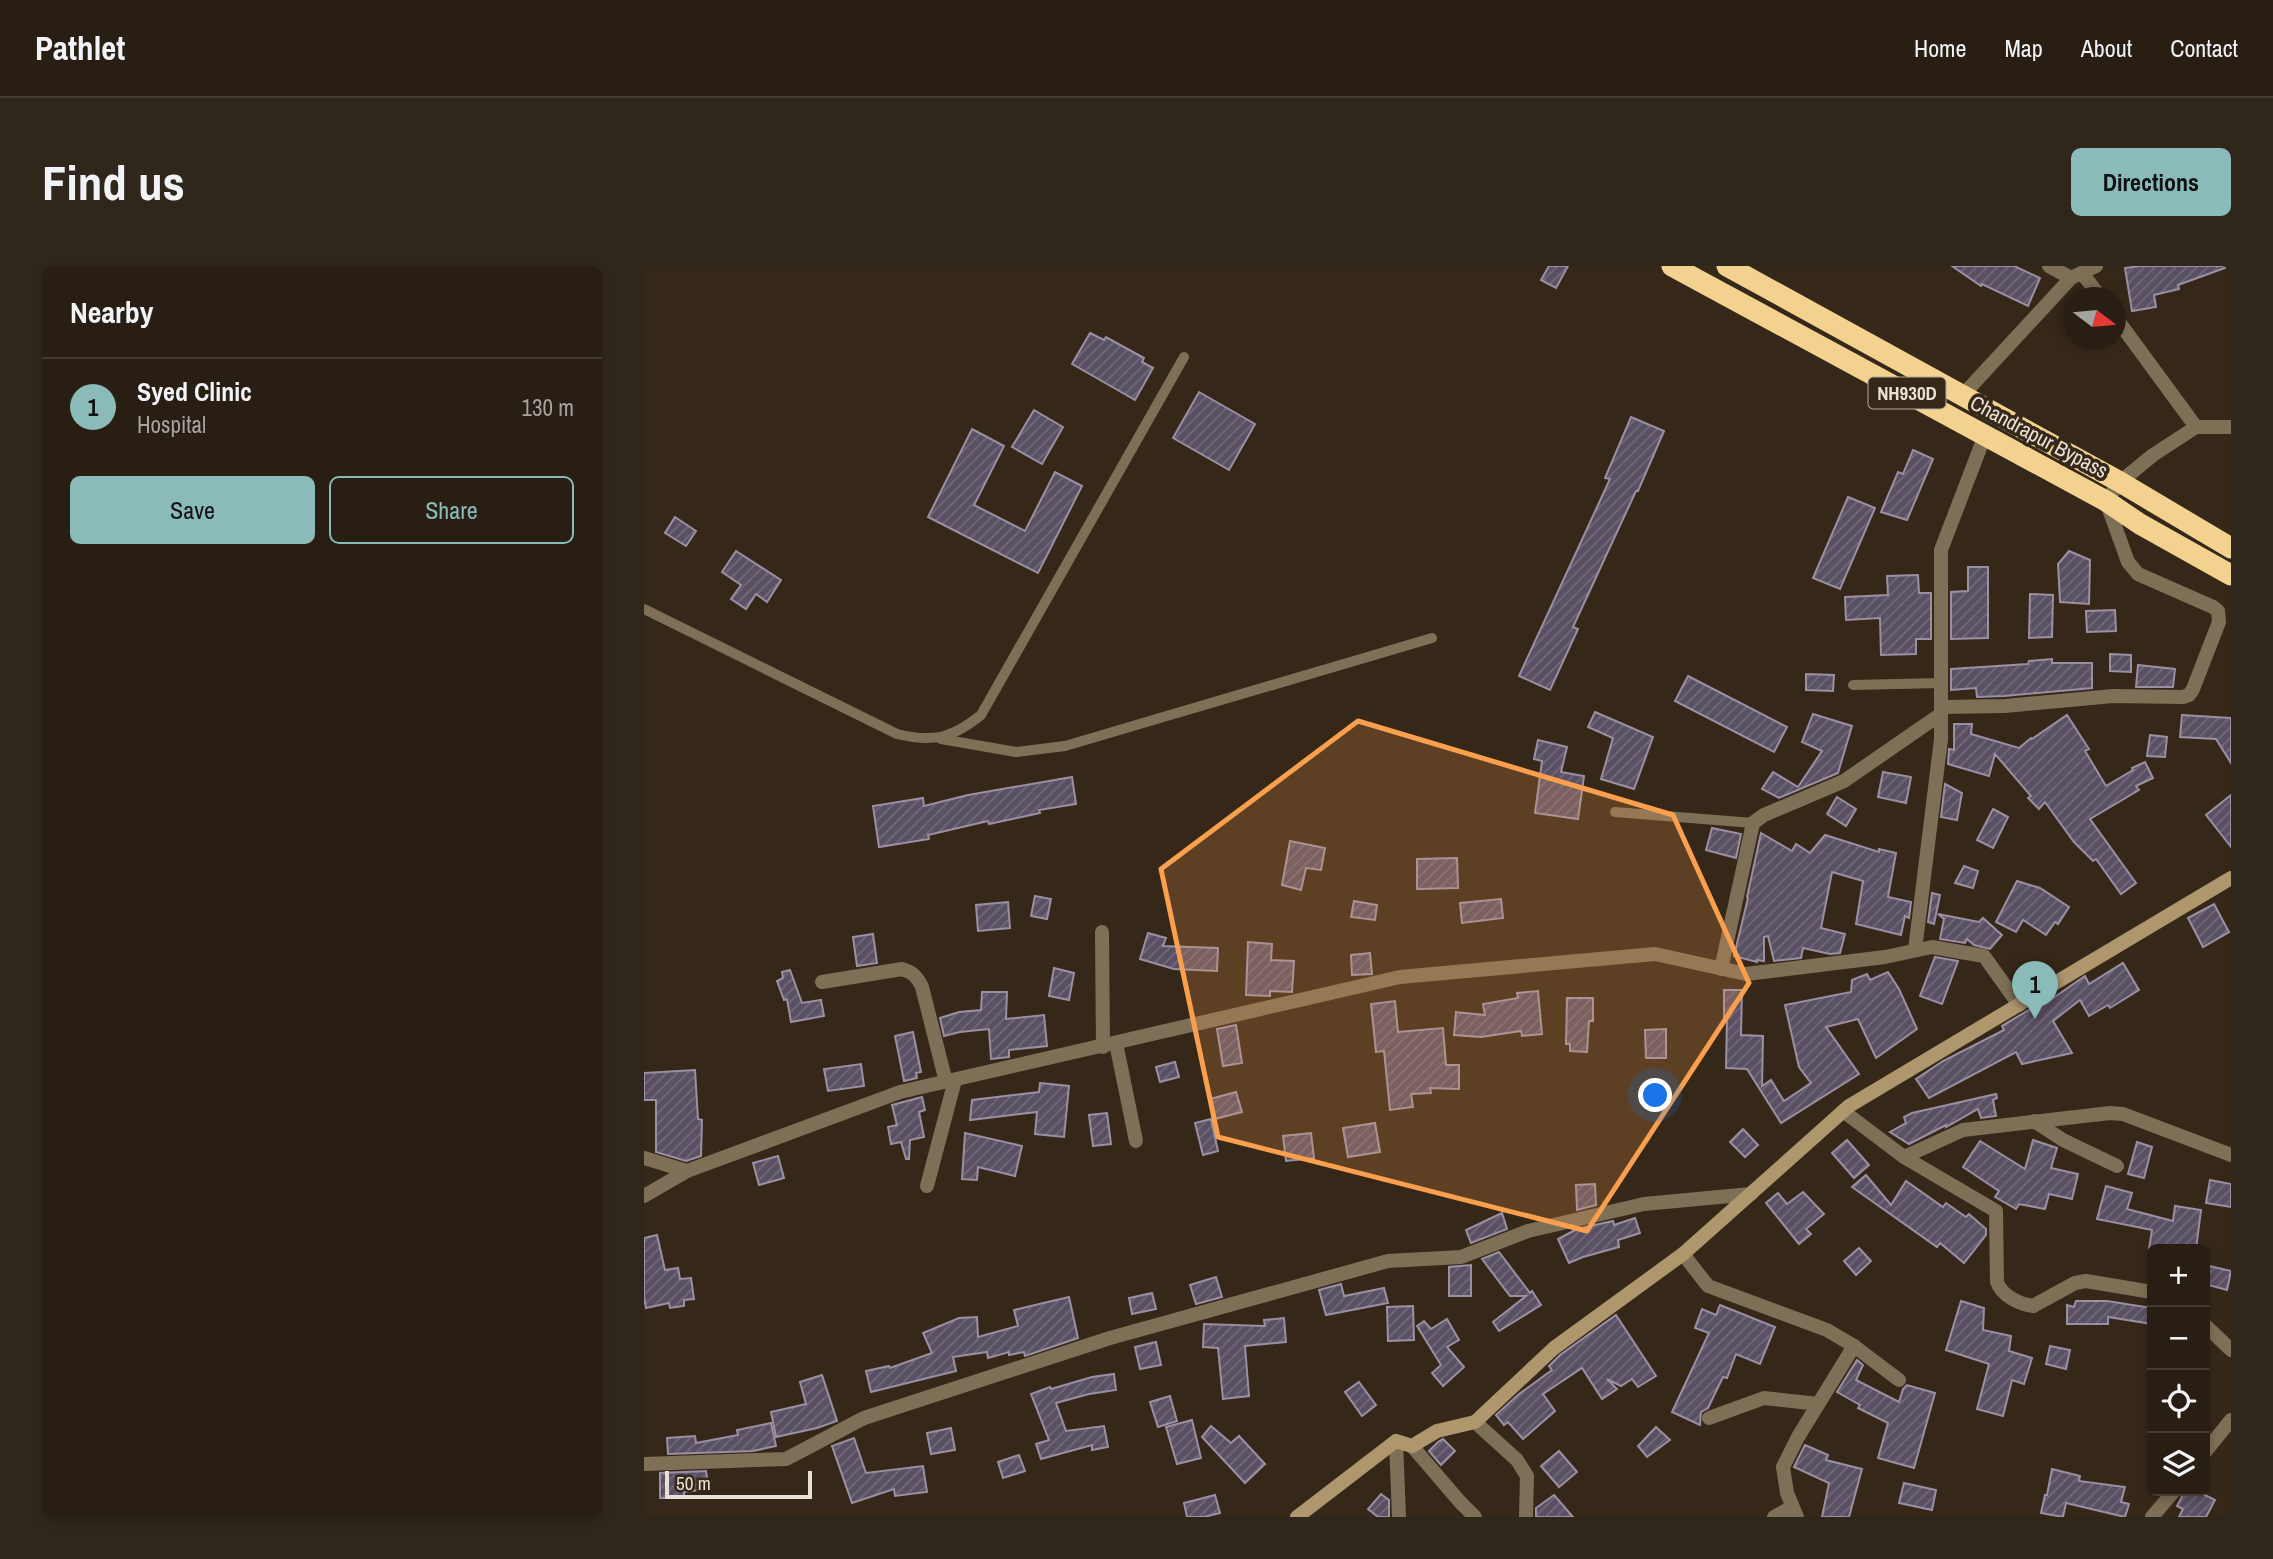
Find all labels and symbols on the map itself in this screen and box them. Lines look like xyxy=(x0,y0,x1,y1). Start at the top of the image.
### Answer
north arrow xyxy=(2063,287,2126,350)
road number: NH930D xyxy=(1868,377,1946,408)
street label: Chandrapur Bypass xyxy=(1965,388,2113,485)
pin: 1 xyxy=(2012,961,2058,1019)
your location xyxy=(1638,1078,1672,1112)
scale bar xyxy=(665,1468,812,1500)

